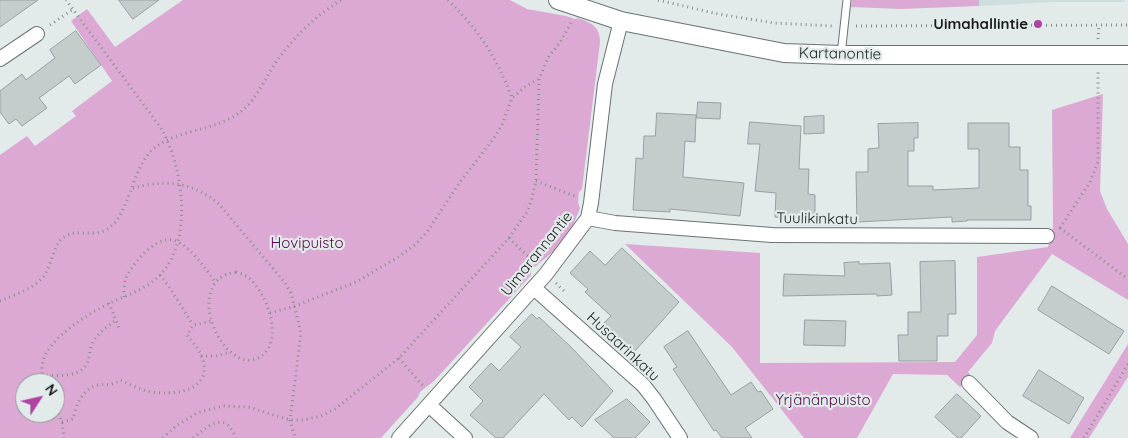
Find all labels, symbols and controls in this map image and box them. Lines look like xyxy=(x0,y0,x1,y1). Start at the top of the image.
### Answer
place label: Uimahallintie xyxy=(933,15,1028,33)
marker: Uimahallintie xyxy=(1032,18,1044,30)
street label: Kartanontie xyxy=(799,44,881,64)
street label: Uimarannantie xyxy=(498,208,576,300)
street label: Tuulikinkatu xyxy=(776,209,858,229)
park label: Hovipuisto xyxy=(271,234,343,252)
street label: Husaarinkatu xyxy=(583,309,663,385)
north arrow xyxy=(15,373,65,423)
text: N xyxy=(41,381,62,399)
park label: Yrjänänpuisto xyxy=(775,391,871,409)

